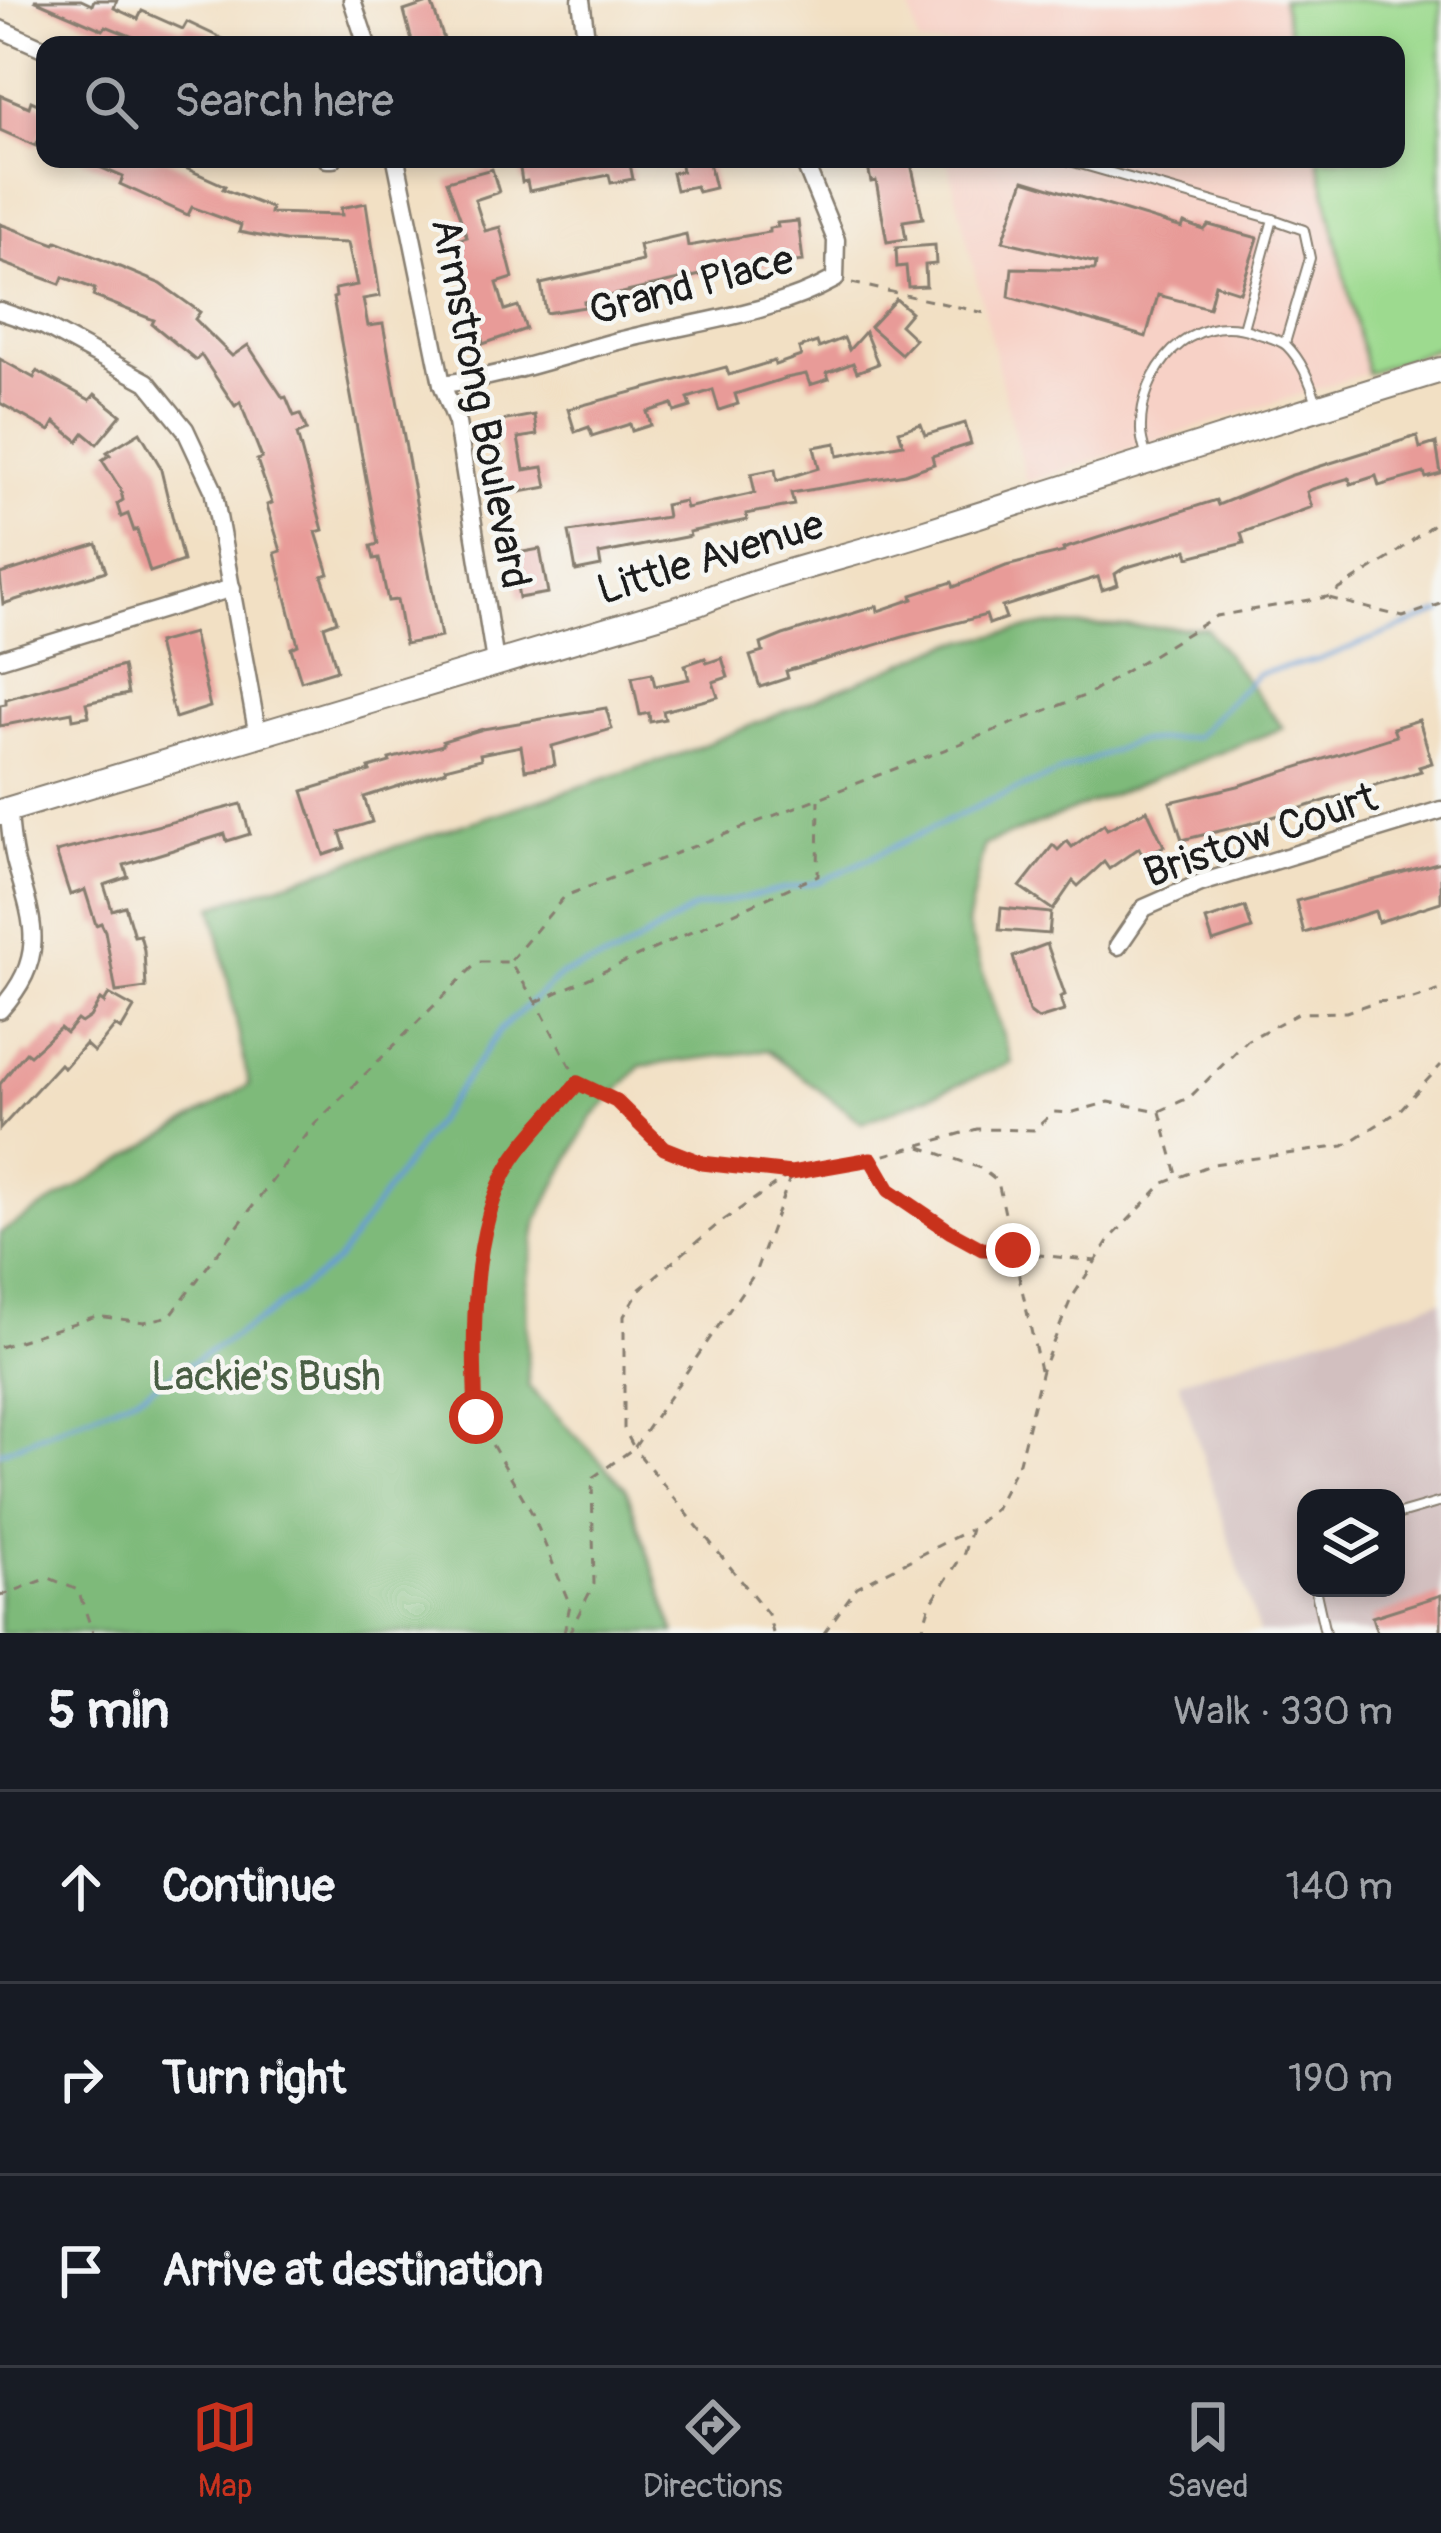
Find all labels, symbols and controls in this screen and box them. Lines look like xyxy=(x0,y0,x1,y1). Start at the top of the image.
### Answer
search box xyxy=(36,36,1405,168)
icon: search xyxy=(78,69,144,135)
text: Search here xyxy=(174,74,394,130)
street label: Armstrong Boulevard xyxy=(419,214,541,593)
street label: Grand Place xyxy=(584,234,800,338)
street label: Little Avenue xyxy=(591,499,830,617)
street label: Bristow Court xyxy=(1137,772,1384,900)
route end xyxy=(986,1223,1040,1277)
park label: Lackie's Bush xyxy=(151,1351,381,1403)
route start xyxy=(449,1390,503,1444)
map controls xyxy=(1297,1489,1405,1597)
button: layers xyxy=(1297,1489,1405,1597)
text: 5 min xyxy=(48,1679,169,1743)
text: Walk · 330 m xyxy=(1173,1687,1393,1736)
icon: ahead xyxy=(48,1854,114,1920)
text: Continue xyxy=(162,1859,335,1915)
text: 140 m xyxy=(1285,1862,1393,1911)
icon: right xyxy=(48,2046,114,2112)
text: Turn right xyxy=(162,2051,346,2107)
text: 190 m xyxy=(1288,2054,1393,2103)
icon: arrive xyxy=(48,2238,114,2304)
text: Arrive at destination xyxy=(162,2243,543,2299)
tab: Map xyxy=(192,2394,258,2507)
tab: Directions xyxy=(643,2394,783,2507)
tab: Saved xyxy=(1167,2394,1249,2507)

